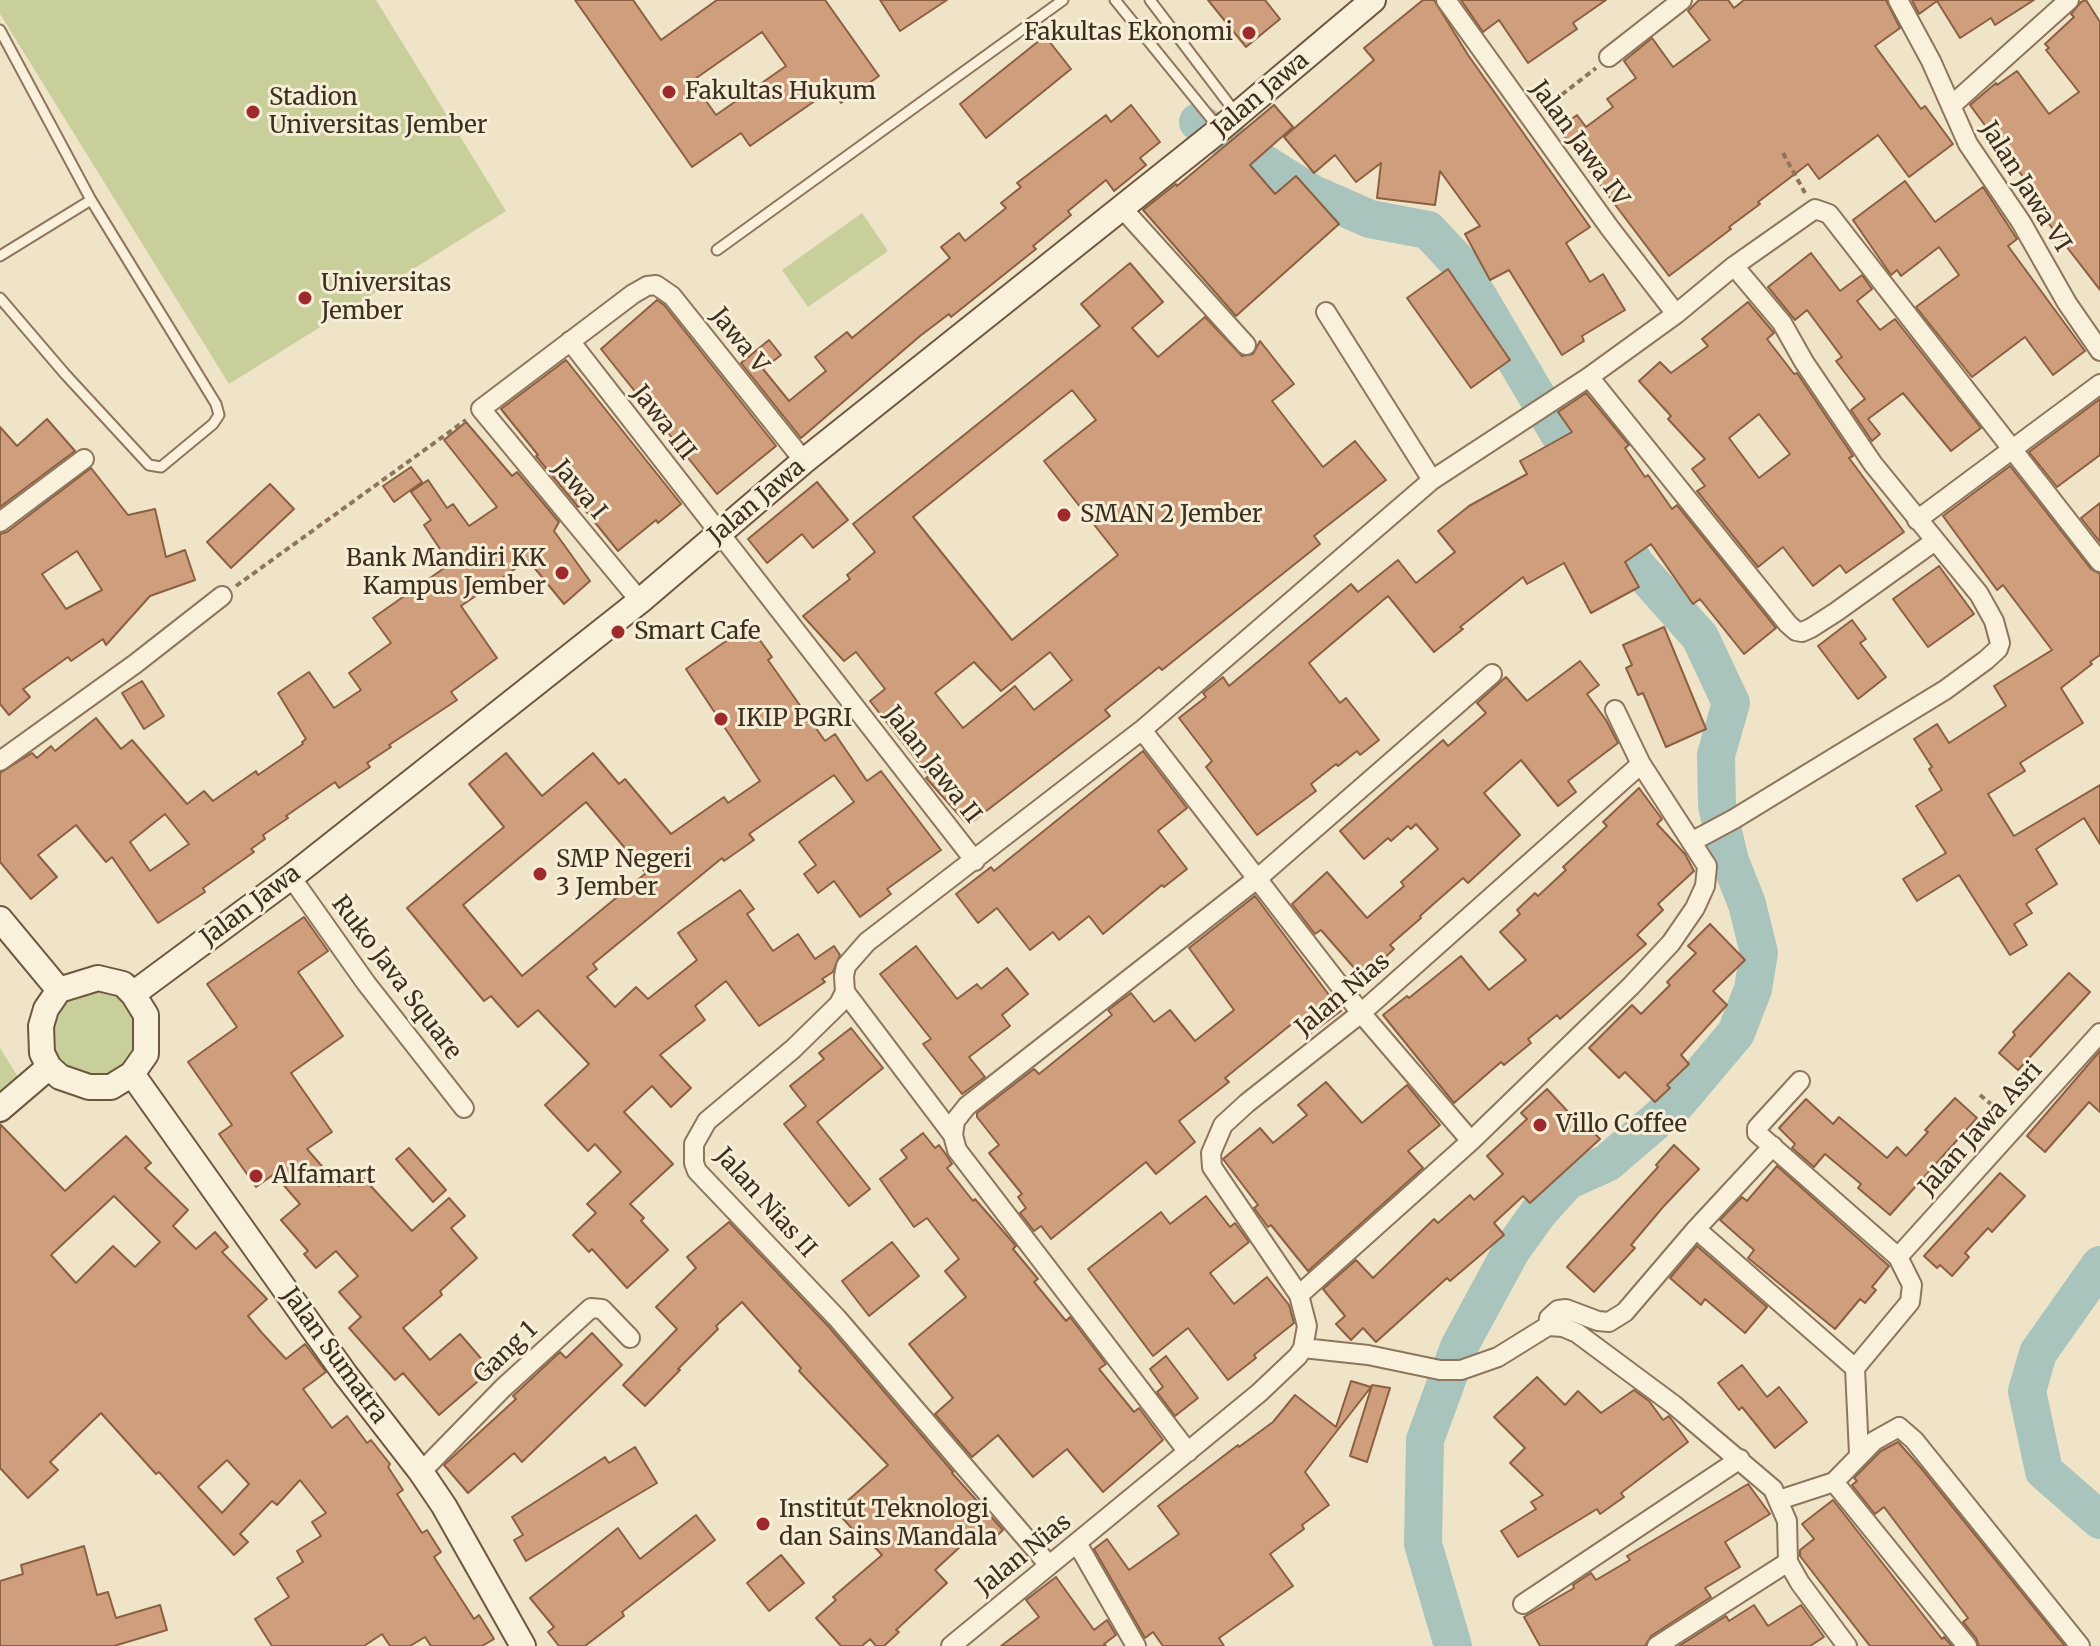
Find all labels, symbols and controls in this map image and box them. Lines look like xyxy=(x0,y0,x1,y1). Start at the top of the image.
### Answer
place label: Fakultas Ekonomi xyxy=(1024,19,1233,47)
marker: Fakultas Ekonomi xyxy=(1240,24,1258,42)
street label: Jalan Jawa xyxy=(1207,46,1315,144)
street label: Jalan Jawa IV xyxy=(1524,76,1634,212)
place label: Fakultas Hukum xyxy=(685,78,876,106)
marker: Fakultas Hukum xyxy=(660,83,678,101)
place label: Stadion Universitas Jember xyxy=(269,84,488,140)
marker: Stadion Universitas Jember xyxy=(244,103,262,121)
street label: Jalan Jawa VI xyxy=(1974,117,2076,257)
place label: Universitas Jember xyxy=(321,270,451,326)
marker: Universitas Jember xyxy=(296,289,314,307)
street label: Jawa V xyxy=(704,303,774,379)
street label: Jawa III xyxy=(625,380,701,466)
street label: Jalan Jawa xyxy=(703,453,811,551)
street label: Jawa I xyxy=(546,454,612,526)
place label: SMAN 2 Jember xyxy=(1080,501,1263,529)
marker: SMAN 2 Jember xyxy=(1055,506,1073,524)
place label: Bank Mandiri KK Kampus Jember xyxy=(346,545,546,601)
marker: Bank Mandiri KK Kampus Jember xyxy=(553,564,571,582)
place label: Smart Cafe xyxy=(634,618,761,646)
marker: Smart Cafe xyxy=(609,623,627,641)
street label: Jalan Jawa II xyxy=(877,701,987,829)
place label: IKIP PGRI xyxy=(737,705,852,733)
marker: IKIP PGRI xyxy=(712,710,730,728)
place label: SMP Negeri 3 Jember xyxy=(556,846,691,902)
street label: Jalan Jawa xyxy=(196,859,306,953)
marker: SMP Negeri 3 Jember xyxy=(531,865,549,883)
street label: Ruko Java Square xyxy=(325,890,467,1066)
street label: Jalan Nias xyxy=(1290,947,1396,1043)
street label: Jalan Jawa Asri xyxy=(1913,1056,2049,1202)
place label: Villo Coffee xyxy=(1556,1111,1687,1139)
marker: Villo Coffee xyxy=(1531,1116,1549,1134)
street label: Jalan Nias II xyxy=(708,1142,822,1264)
place label: Alfamart xyxy=(272,1162,376,1190)
marker: Alfamart xyxy=(247,1167,265,1185)
street label: Jalan Sumatra xyxy=(275,1282,393,1430)
street label: Gang 1 xyxy=(468,1316,544,1390)
place label: Institut Teknologi dan Sains Mandala xyxy=(779,1496,997,1552)
street label: Jalan Nias xyxy=(971,1508,1077,1602)
marker: Institut Teknologi dan Sains Mandala xyxy=(754,1515,772,1533)

